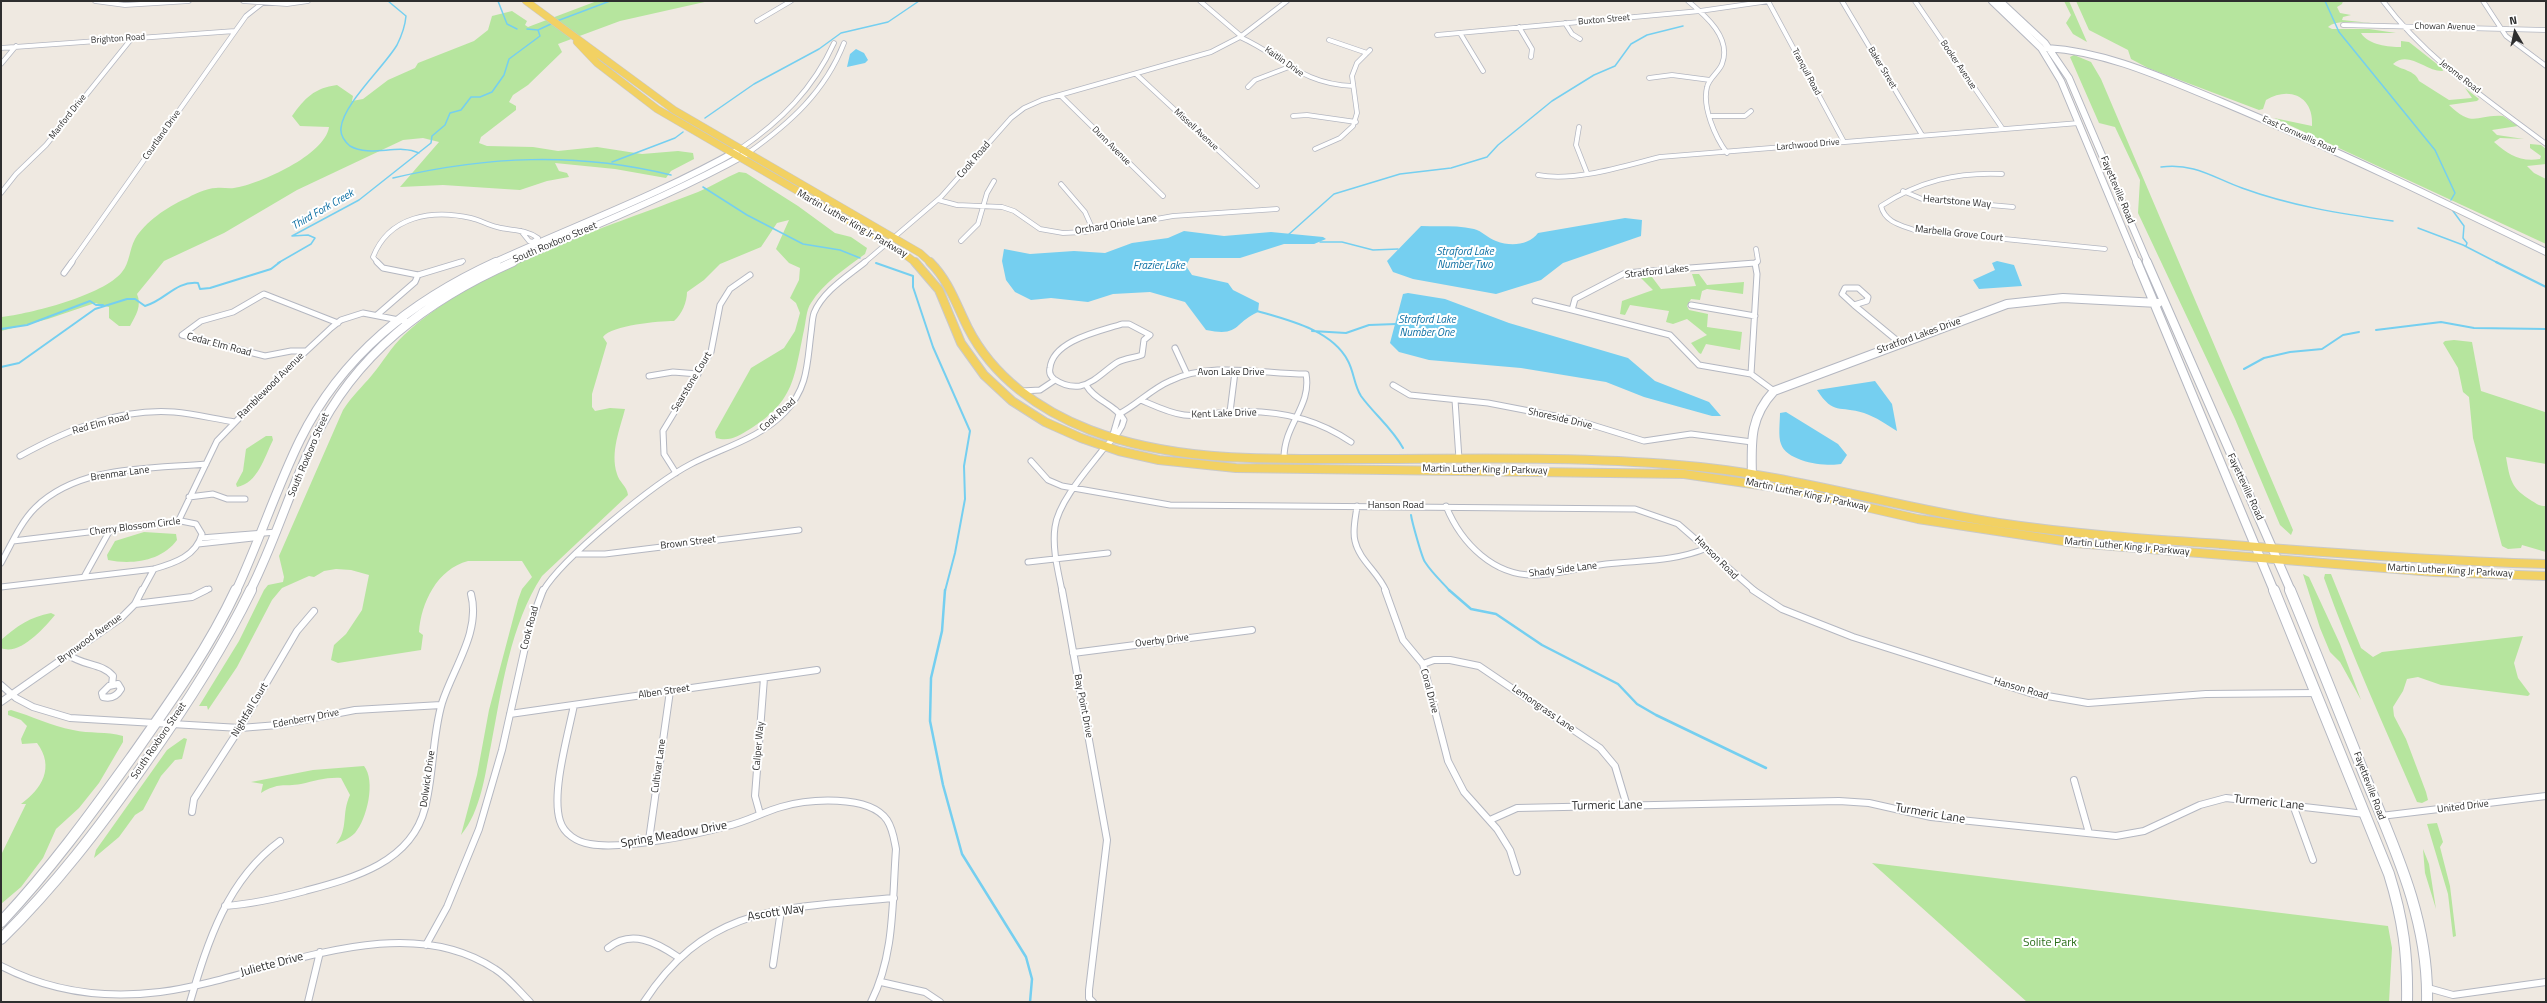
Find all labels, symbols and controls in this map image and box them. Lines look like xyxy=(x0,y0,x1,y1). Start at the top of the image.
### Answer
street label: Buxton Street xyxy=(1577,12,1631,28)
north arrow xyxy=(2495,12,2535,52)
text: N xyxy=(2508,12,2518,29)
street label: Chowan Avenue xyxy=(2415,21,2475,33)
street label: Brighton Road xyxy=(91,32,145,46)
street label: Booker Avenue xyxy=(1938,38,1978,92)
street label: Kaitlin Drive xyxy=(1262,45,1306,79)
street label: Baker Street xyxy=(1865,45,1899,91)
street label: Tranquil Road xyxy=(1789,47,1823,97)
street label: Jerome Road xyxy=(2438,58,2482,96)
street label: Manford Drive xyxy=(47,92,89,142)
street label: Missell Avenue xyxy=(1172,107,1220,153)
street label: Courtland Drive xyxy=(141,108,183,162)
street label: East Cornwallis Road xyxy=(2261,114,2337,156)
street label: Dunn Avenue xyxy=(1089,124,1133,168)
street label: Larchwood Drive xyxy=(1776,137,1840,153)
street label: Cook Road xyxy=(955,139,993,181)
street label: Fayetteville Road xyxy=(2097,154,2137,226)
water label: Third Fork Creek xyxy=(290,187,356,233)
street label: Martin Luther King Jr Parkway xyxy=(795,187,909,261)
street label: Heartstone Way xyxy=(1922,193,1992,211)
street label: Orchard Oriole Lane xyxy=(1074,213,1158,237)
street label: South Roxboro Street xyxy=(511,220,599,266)
street label: Marbella Grove Court xyxy=(1914,223,2004,245)
water label: Straford Lake Number Two xyxy=(1436,245,1494,271)
water label: Frazier Lake xyxy=(1133,259,1185,273)
street label: Stratford Lakes xyxy=(1624,263,1690,281)
water label: Straford Lake Number One xyxy=(1398,313,1456,339)
street label: Stratford Lakes Drive xyxy=(1875,315,1963,357)
street label: Cedar Elm Road xyxy=(185,331,253,359)
street label: Ramblewood Avenue xyxy=(235,350,307,422)
street label: Searstone Court xyxy=(669,350,715,414)
street label: Avon Lake Drive xyxy=(1198,367,1264,379)
street label: Cook Road xyxy=(757,396,799,434)
street label: Shoreside Drive xyxy=(1527,406,1593,432)
street label: Kent Lake Drive xyxy=(1191,407,1257,421)
street label: Red Elm Road xyxy=(71,411,131,437)
street label: South Roxboro Street xyxy=(286,411,332,499)
street label: Fayetteville Road xyxy=(2224,452,2266,522)
street label: Martin Luther King Jr Parkway xyxy=(1422,463,1548,477)
street label: Brenmar Lane xyxy=(90,464,150,484)
street label: Martin Luther King Jr Parkway xyxy=(1744,476,1870,514)
street label: Hanson Road xyxy=(1368,500,1424,512)
street label: Cherry Blossom Circle xyxy=(89,515,181,539)
street label: Brown Street xyxy=(660,534,716,552)
street label: Hanson Road xyxy=(1692,534,1740,582)
street label: Martin Luther King Jr Parkway xyxy=(2064,536,2190,558)
street label: Shady Side Lane xyxy=(1528,560,1598,580)
street label: Martin Luther King Jr Parkway xyxy=(2387,562,2513,580)
street label: Cook Road xyxy=(518,605,542,651)
street label: Brynwood Avenue xyxy=(55,612,125,666)
street label: Overby Drive xyxy=(1135,632,1189,650)
street label: Coral Drive xyxy=(1417,667,1441,715)
street label: Bay Point Drive xyxy=(1071,673,1095,739)
street label: Hanson Road xyxy=(1992,675,2050,703)
street label: Nightfall Court xyxy=(229,681,271,739)
street label: Alben Street xyxy=(637,682,691,702)
street label: Lemongrass Lane xyxy=(1509,683,1577,735)
street label: South Roxboro Street xyxy=(129,700,189,782)
street label: Edenberry Drive xyxy=(272,707,340,731)
street label: Caliper Way xyxy=(751,721,767,771)
street label: Cultivar Lane xyxy=(649,738,669,794)
street label: Dolwick Drive xyxy=(418,750,438,808)
street label: Fayetteville Road xyxy=(2350,750,2388,822)
street label: Turmeric Lane xyxy=(2233,792,2305,814)
street label: Turmeric Lane xyxy=(1571,798,1643,814)
street label: United Drive xyxy=(2437,798,2489,816)
street label: Turmeric Lane xyxy=(1894,801,1966,827)
street label: Spring Meadow Drive xyxy=(620,819,728,851)
street label: Ascott Way xyxy=(747,901,805,925)
park label: Solite Park xyxy=(2023,936,2077,950)
street label: Juliette Drive xyxy=(239,950,305,980)

